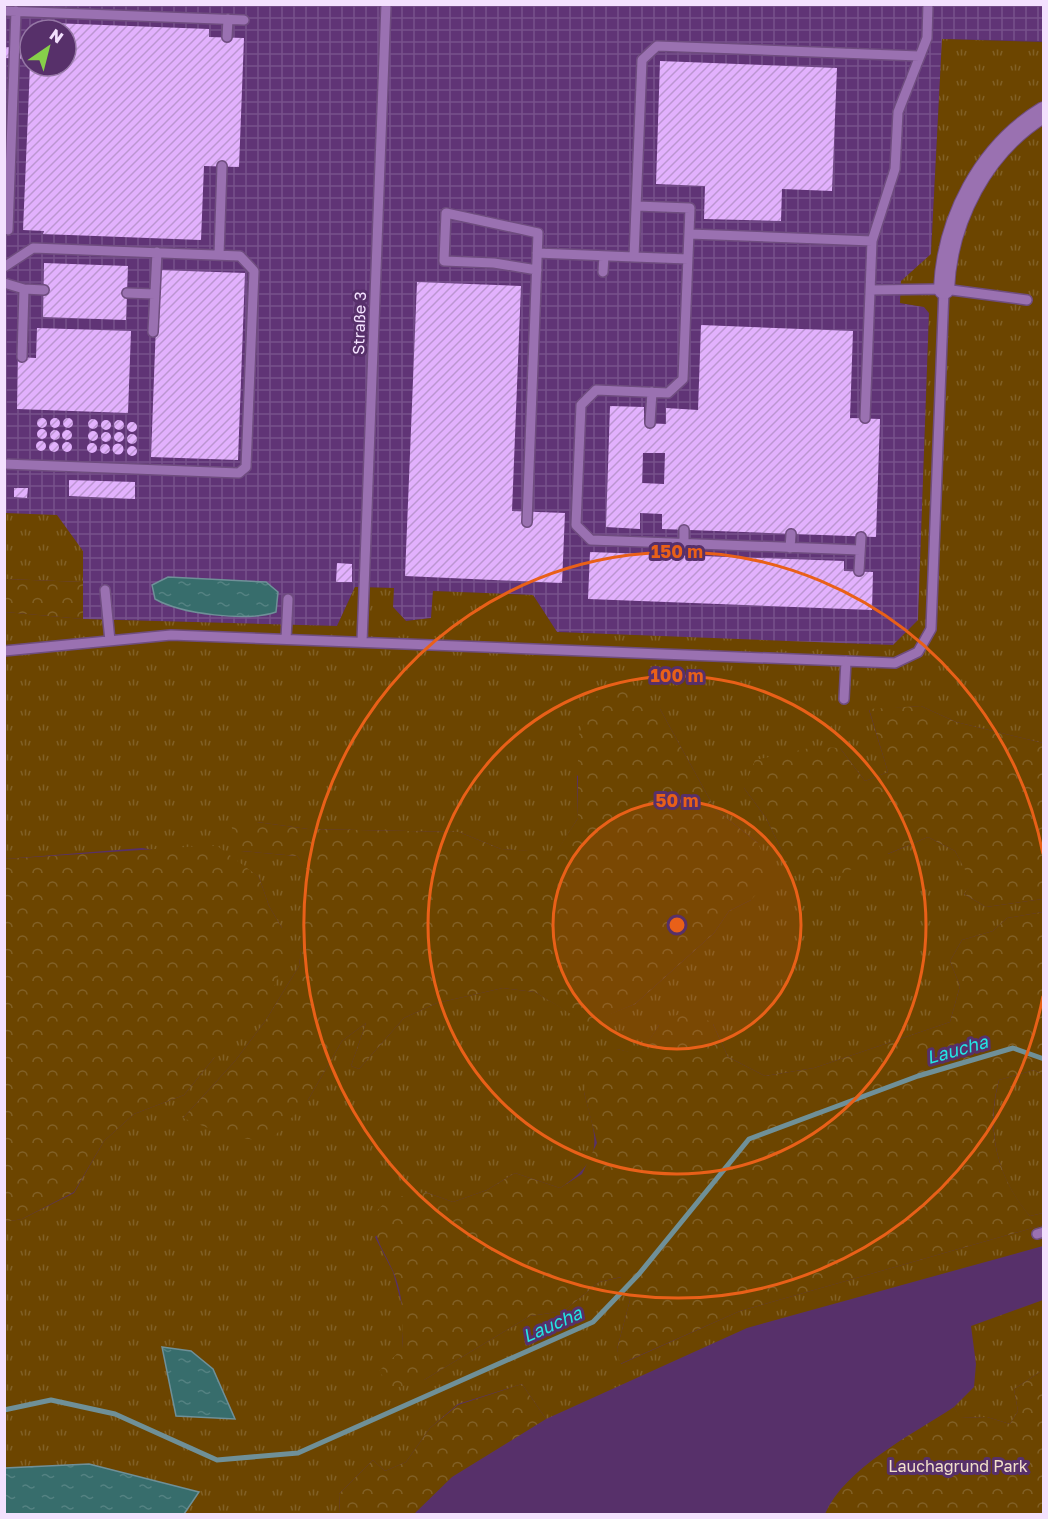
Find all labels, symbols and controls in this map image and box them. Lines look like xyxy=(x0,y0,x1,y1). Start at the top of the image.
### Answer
north arrow xyxy=(18,18,78,78)
text: N xyxy=(46,24,67,47)
street label: Straße 3 xyxy=(348,291,370,355)
text: 150 m xyxy=(651,540,703,562)
text: 100 m xyxy=(651,664,703,686)
text: 50 m xyxy=(656,789,698,811)
centre of rings xyxy=(667,915,687,935)
water label: Laucha xyxy=(924,1030,991,1068)
water label: Laucha xyxy=(519,1301,586,1347)
park label: Lauchagrund Park xyxy=(888,1456,1028,1476)

